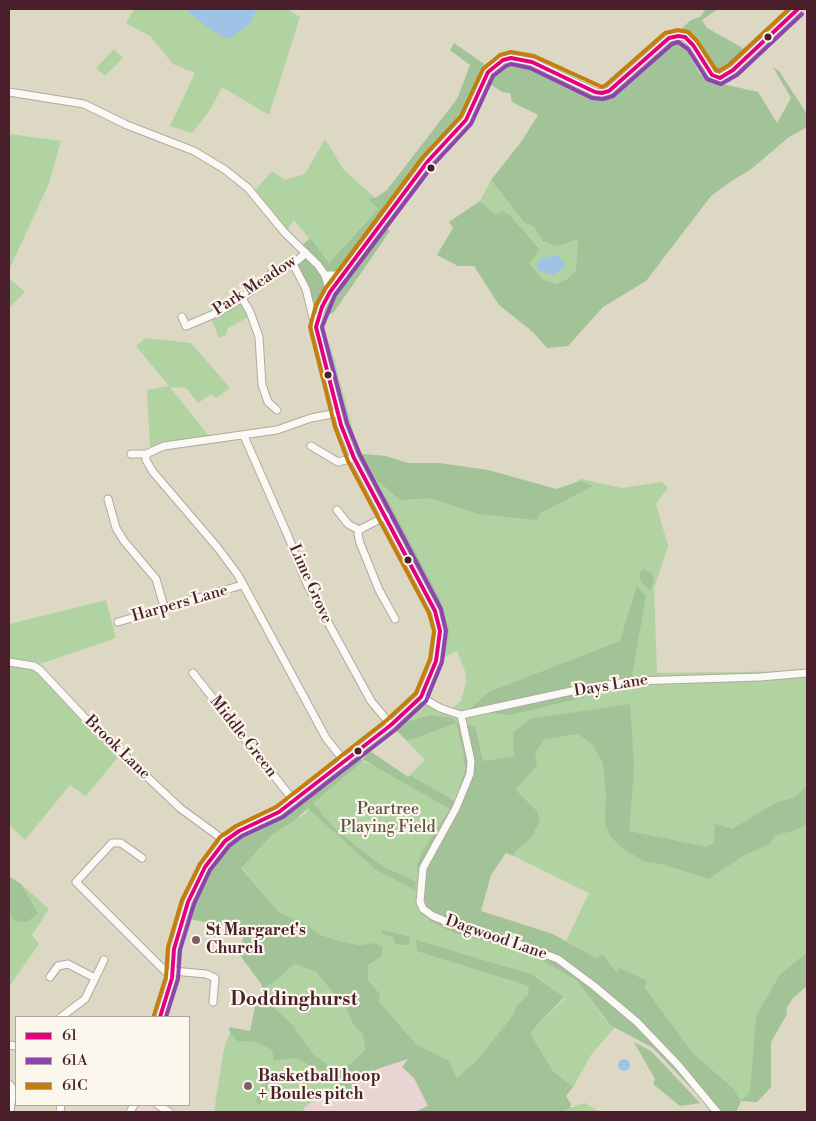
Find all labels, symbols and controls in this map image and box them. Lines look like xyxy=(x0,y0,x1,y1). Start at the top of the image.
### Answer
unlabelled marker xyxy=(763,32,773,42)
unlabelled marker xyxy=(426,163,436,173)
street label: Park Meadow xyxy=(210,252,300,320)
unlabelled marker xyxy=(323,370,333,380)
street label: Lime Grove xyxy=(284,542,336,626)
unlabelled marker xyxy=(403,555,413,565)
street label: Harpers Lane xyxy=(130,581,230,627)
street label: Days Lane xyxy=(573,671,649,701)
street label: Middle Green xyxy=(205,692,281,782)
street label: Brook Lane xyxy=(80,712,154,784)
unlabelled marker xyxy=(353,746,363,756)
park label: Peartree Playing Field xyxy=(340,800,436,838)
street label: Dagwood Lane xyxy=(443,912,549,964)
place label: St Margaret's Church xyxy=(206,921,306,959)
marker: St Margaret's Church xyxy=(190,934,202,946)
district label: Doddinghurst xyxy=(231,989,357,1011)
legend xyxy=(15,1016,190,1106)
text: 61 xyxy=(62,1026,77,1045)
text: 61A xyxy=(62,1051,87,1070)
place label: Basketball hoop + Boules pitch xyxy=(258,1067,381,1105)
text: 61C xyxy=(62,1076,87,1095)
marker: Basketball hoop + Boules pitch xyxy=(242,1080,254,1092)

